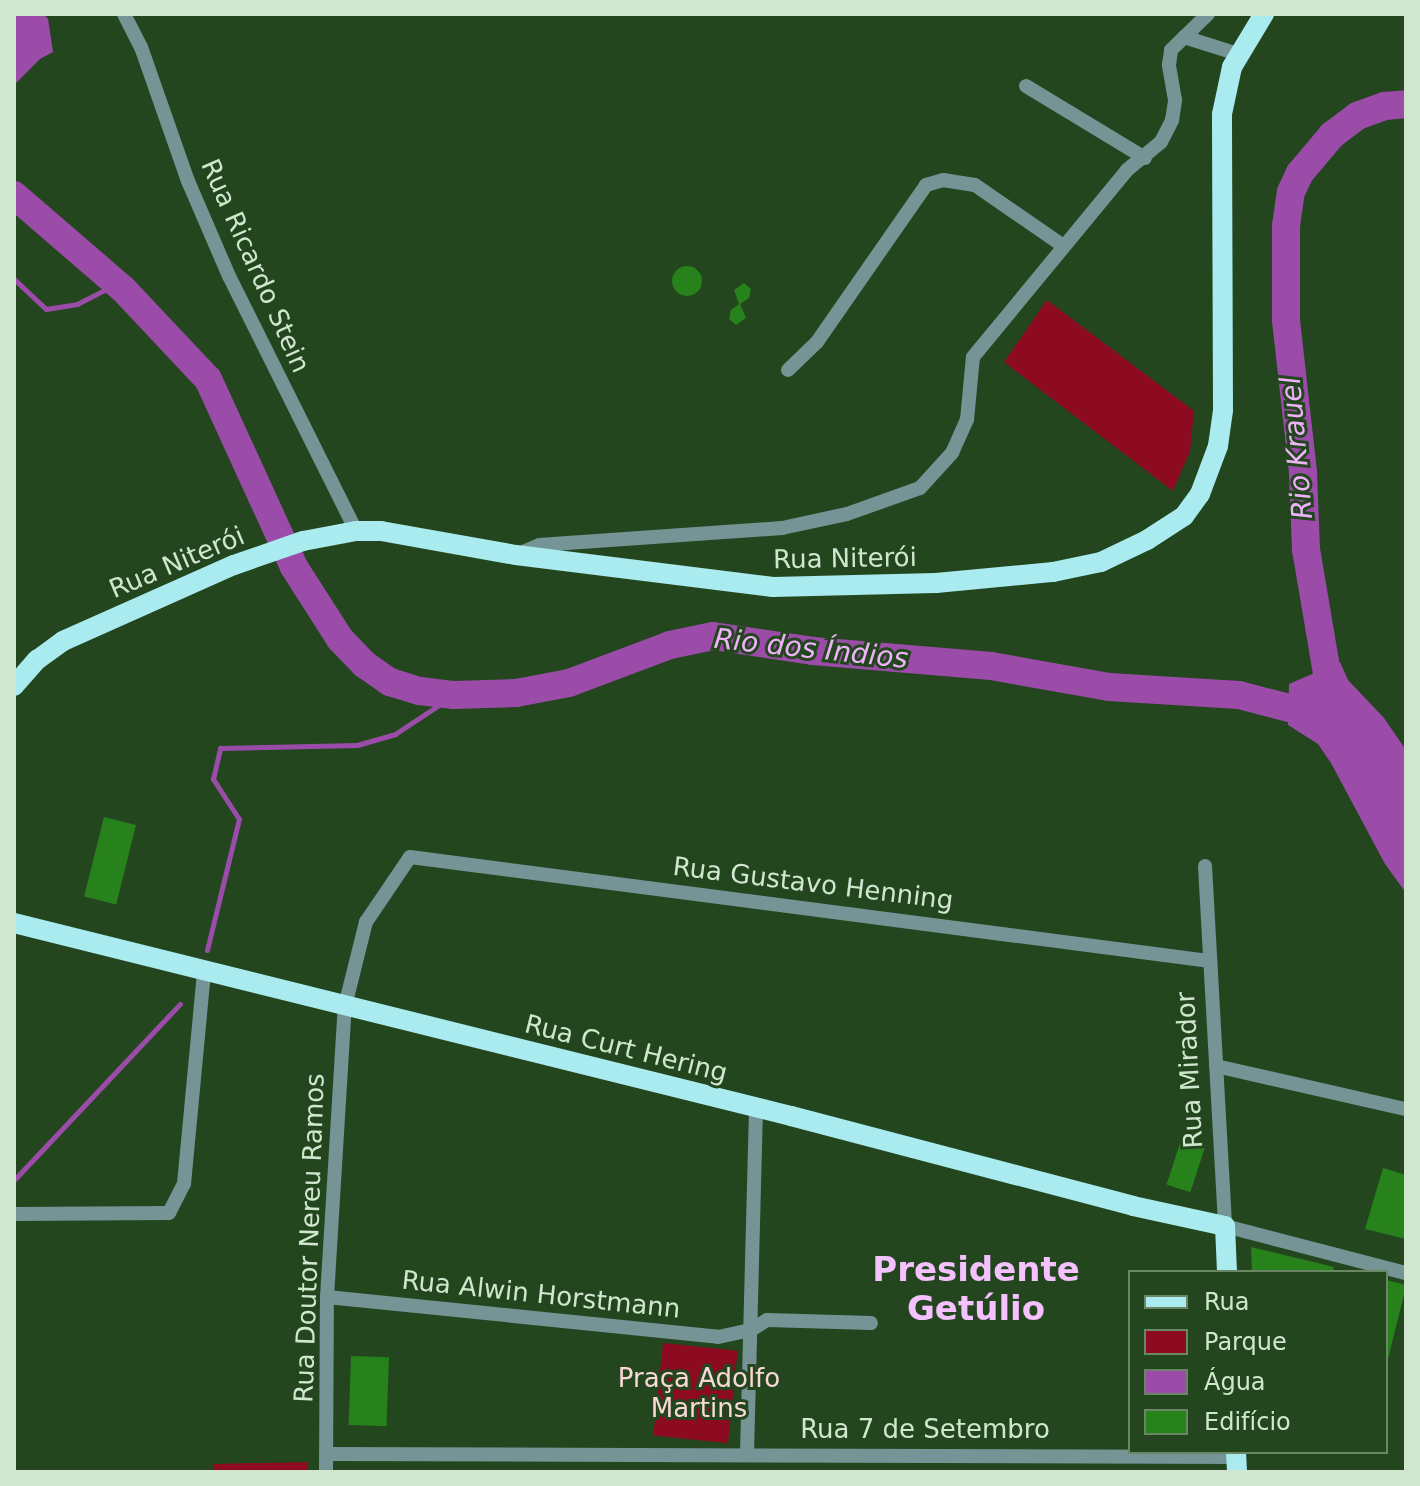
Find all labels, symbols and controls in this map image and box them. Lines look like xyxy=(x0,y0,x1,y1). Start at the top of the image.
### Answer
street label: Rua Ricardo Stein xyxy=(194,154,316,378)
water label: Rio Krauel xyxy=(1274,375,1320,521)
street label: Rua Niterói xyxy=(105,521,249,605)
street label: Rua Niterói xyxy=(773,542,917,576)
water label: Rio dos Índios xyxy=(712,622,910,676)
street label: Rua Gustavo Henning xyxy=(671,851,955,917)
street label: Rua Mirador xyxy=(1170,991,1210,1149)
street label: Rua Curt Hering xyxy=(521,1009,731,1089)
street label: Rua Doutor Nereu Ramos xyxy=(289,1073,331,1403)
district label: Presidente Getúlio xyxy=(872,1249,1080,1328)
street label: Rua Alwin Horstmann xyxy=(400,1265,682,1325)
legend xyxy=(1128,1270,1388,1454)
text: Rua xyxy=(1204,1288,1250,1316)
text: Parque xyxy=(1204,1328,1287,1356)
park label: Praça Adolfo Martins xyxy=(618,1363,780,1424)
text: Água xyxy=(1204,1368,1266,1396)
text: Edifício xyxy=(1204,1408,1291,1436)
street label: Rua 7 de Setembro xyxy=(800,1414,1050,1446)

